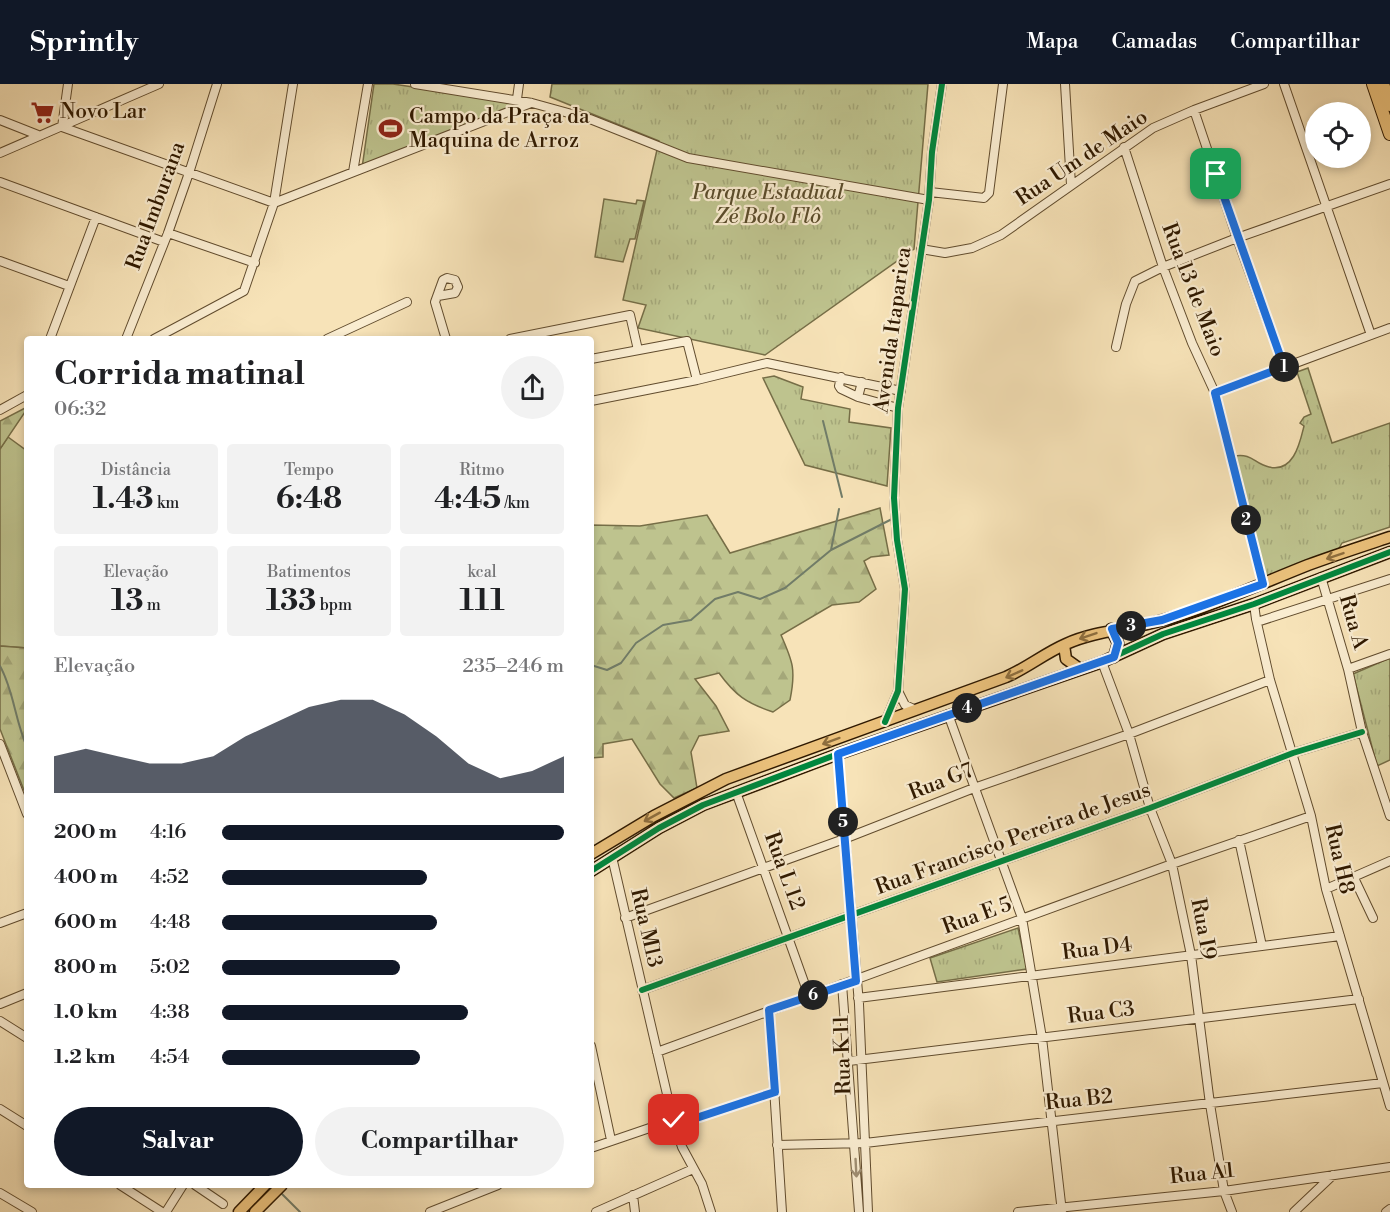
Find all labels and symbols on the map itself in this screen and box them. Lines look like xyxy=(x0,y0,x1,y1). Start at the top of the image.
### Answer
supermarket icon: Novo Lar xyxy=(29,99,55,125)
place label: Novo Lar xyxy=(60,99,146,125)
place label: Campo da Praça da Maquina de Arroz xyxy=(409,104,590,154)
street label: Rua Um de Maio xyxy=(1011,104,1153,212)
sports icon: Campo da Praça da Maquina de Arroz xyxy=(378,116,404,142)
street label: Rua Imburana xyxy=(121,138,191,274)
pin xyxy=(1190,148,1241,199)
park label: Parque Estadual Zé Bolo Flô xyxy=(691,180,844,230)
street label: Rua 13 de Maio xyxy=(1156,219,1230,361)
street label: Avenida Itaparica xyxy=(868,245,918,416)
pin: 1 xyxy=(1269,352,1299,382)
pin: 2 xyxy=(1231,505,1261,535)
one-way arrow xyxy=(1326,552,1345,563)
street label: Rua A xyxy=(1333,592,1373,653)
pin: 3 xyxy=(1116,611,1146,641)
one-way arrow xyxy=(1079,631,1098,642)
one-way arrow xyxy=(1005,668,1023,680)
pin: 4 xyxy=(952,693,982,723)
one-way arrow xyxy=(822,737,841,748)
street label: Rua G7 xyxy=(905,758,978,806)
street label: Rua Francisco Pereira de Jesus xyxy=(872,777,1154,901)
pin: 5 xyxy=(828,807,858,837)
one-way arrow xyxy=(644,811,661,823)
street label: Rua H8 xyxy=(1318,821,1360,897)
street label: Rua L 12 xyxy=(758,828,810,914)
street label: Rua M13 xyxy=(624,886,668,970)
street label: Rua E 5 xyxy=(939,891,1015,941)
street label: Rua I9 xyxy=(1184,896,1222,962)
street label: Rua D4 xyxy=(1061,932,1133,966)
pin: 6 xyxy=(798,980,828,1010)
street label: Rua C3 xyxy=(1066,996,1136,1030)
street label: Rua K 11 xyxy=(829,1015,857,1095)
street label: Rua B2 xyxy=(1044,1084,1114,1116)
pin xyxy=(648,1094,699,1145)
one-way arrow xyxy=(851,1158,862,1178)
street label: Rua A1 xyxy=(1168,1158,1236,1190)

